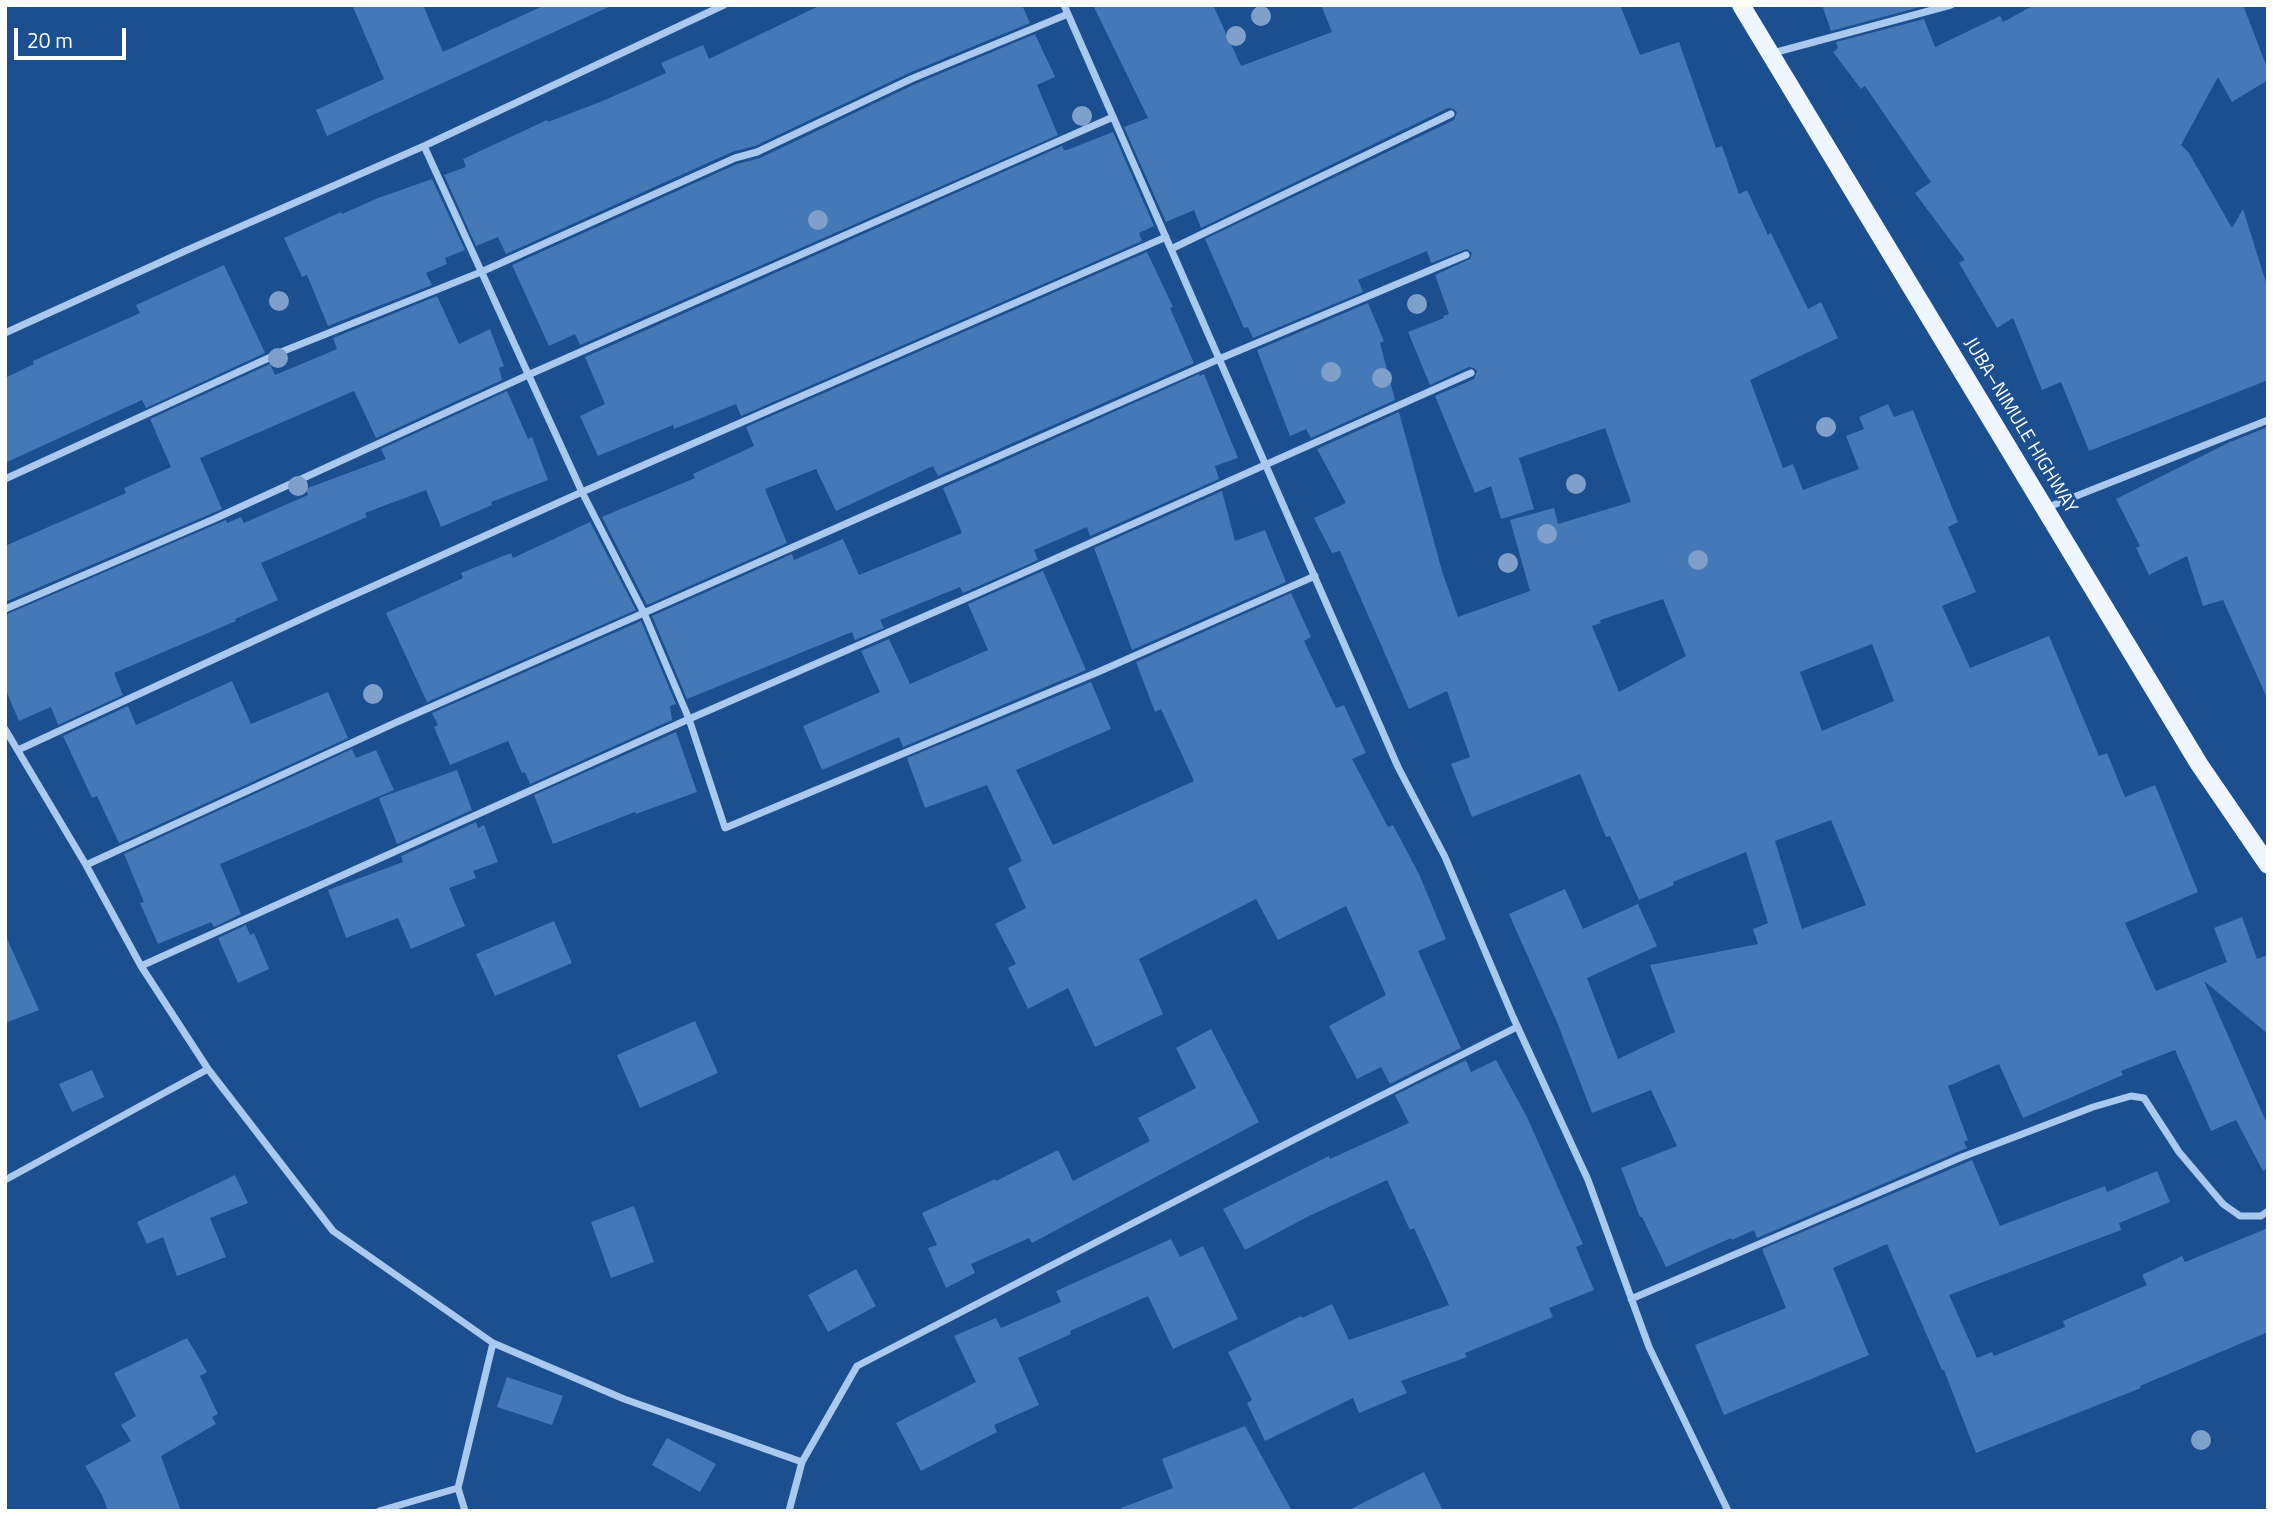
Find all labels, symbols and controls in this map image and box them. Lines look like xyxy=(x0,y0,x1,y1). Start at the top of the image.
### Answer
scale bar xyxy=(18,14,130,58)
text: 20 m xyxy=(27,24,73,56)
street label: JUBA–NIMULE HIGHWAY xyxy=(1958,334,2082,518)

